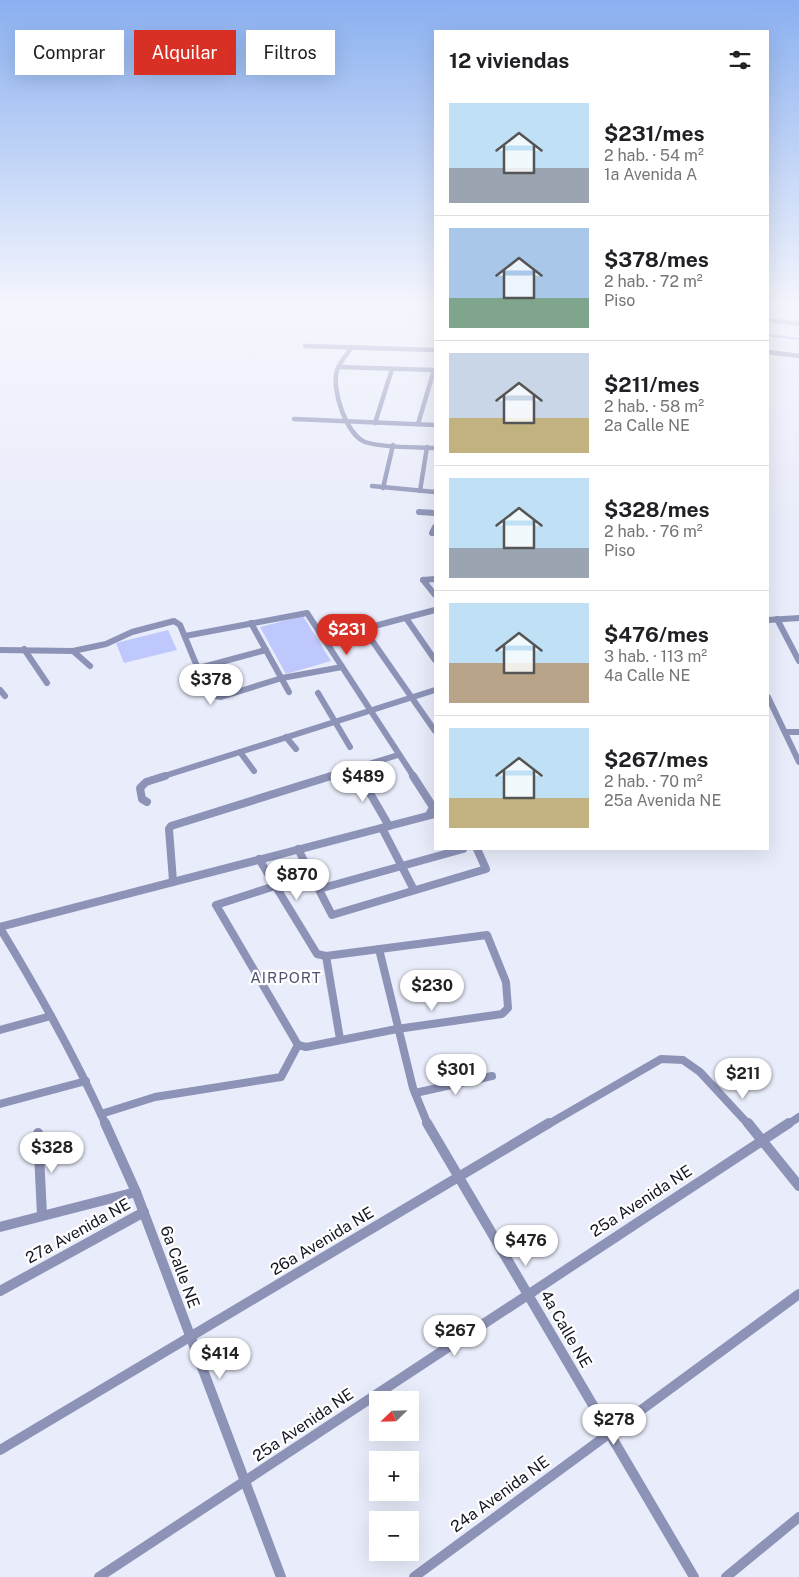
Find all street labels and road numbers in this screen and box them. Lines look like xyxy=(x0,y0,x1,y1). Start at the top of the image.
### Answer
street label: 25a Avenida NE xyxy=(587,1161,695,1241)
street label: 27a Avenida NE xyxy=(22,1194,134,1268)
street label: 26a Avenida NE xyxy=(267,1203,377,1279)
street label: 6a Calle NE xyxy=(156,1223,204,1311)
street label: 4a Calle NE xyxy=(536,1287,596,1371)
street label: 25a Avenida NE xyxy=(249,1384,357,1466)
street label: 24a Avenida NE xyxy=(447,1452,553,1536)

